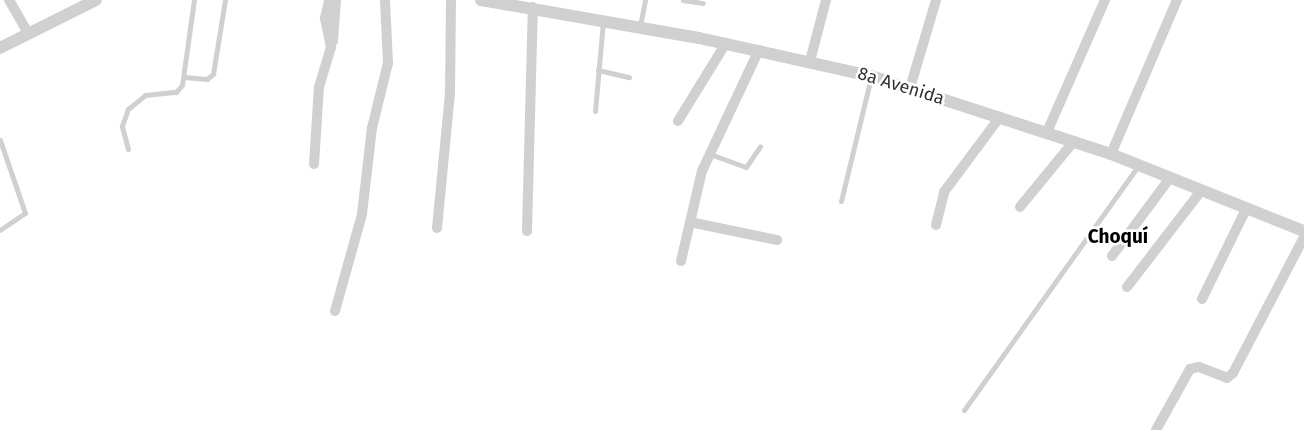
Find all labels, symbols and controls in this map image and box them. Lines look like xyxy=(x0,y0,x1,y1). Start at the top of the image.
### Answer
street label: 8a Avenida xyxy=(855,63,947,109)
district label: Choquí xyxy=(1088,226,1148,248)

